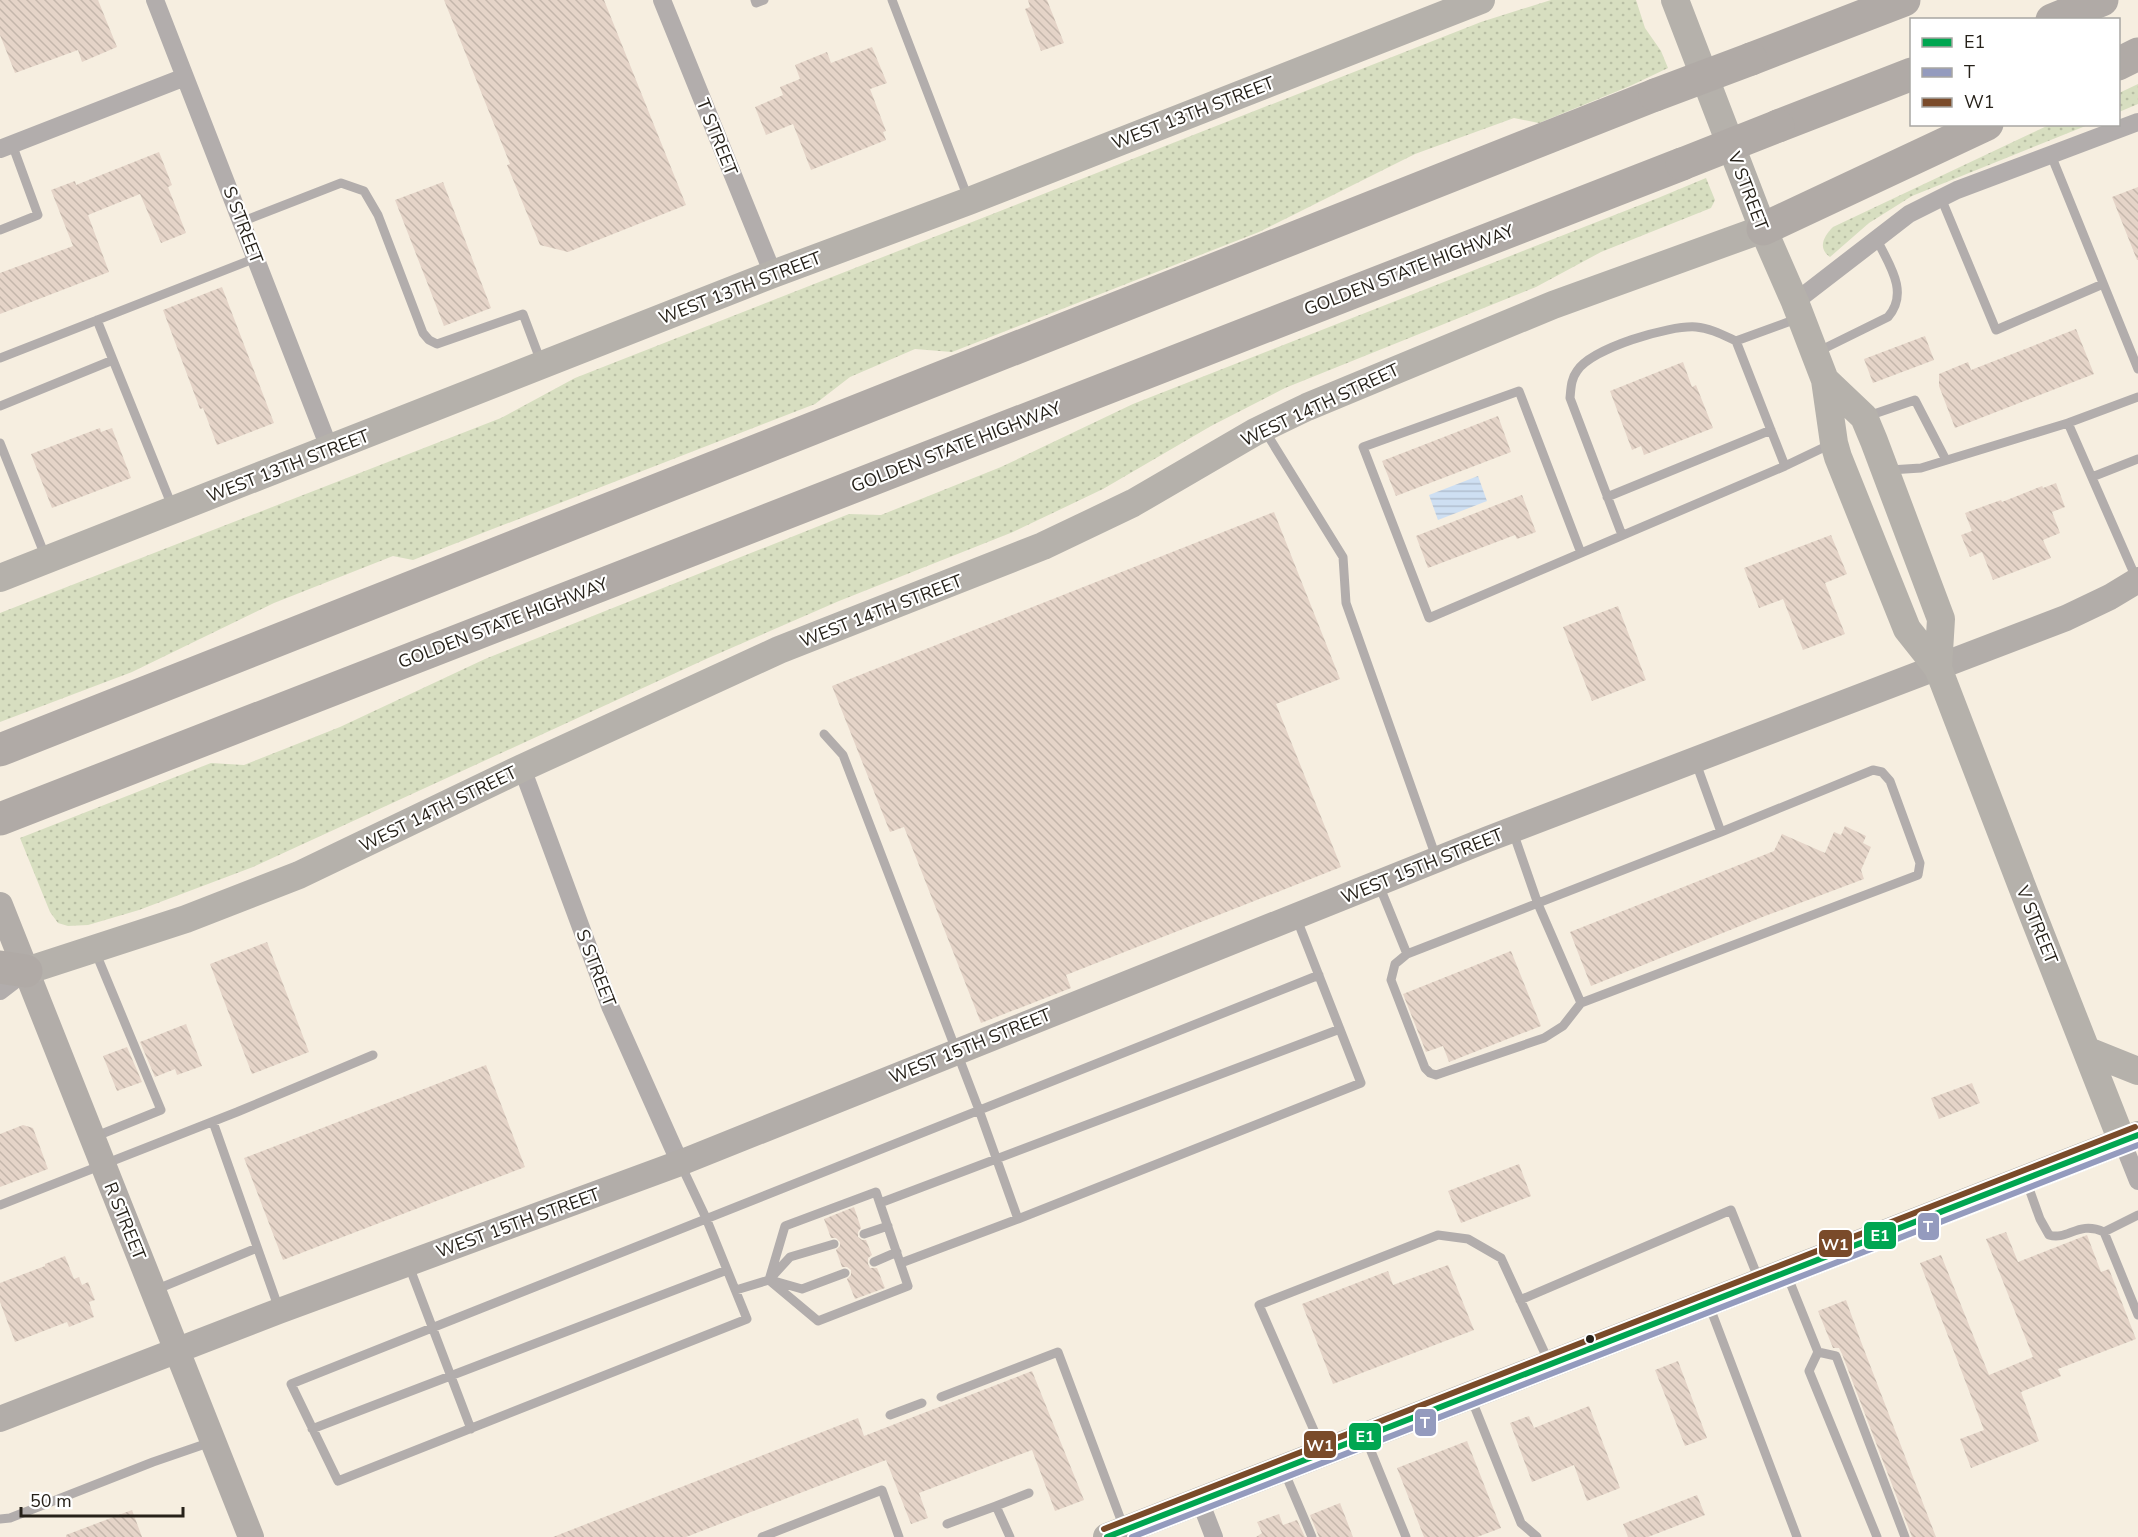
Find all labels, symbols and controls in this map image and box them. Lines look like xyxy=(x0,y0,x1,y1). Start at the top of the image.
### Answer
legend xyxy=(1910,18,2120,126)
text: E1 xyxy=(1964,30,1985,54)
text: T xyxy=(1964,60,1975,84)
street label: WEST 13TH STREET xyxy=(1108,71,1278,155)
text: W1 xyxy=(1964,90,1995,114)
street label: T STREET xyxy=(691,95,743,179)
street label: V STREET xyxy=(1722,147,1774,234)
street label: S STREET xyxy=(217,183,269,267)
street label: GOLDEN STATE HIGHWAY xyxy=(1301,219,1518,321)
street label: WEST 13TH STREET xyxy=(655,246,825,330)
street label: WEST 14TH STREET xyxy=(1237,358,1403,452)
street label: GOLDEN STATE HIGHWAY xyxy=(848,396,1065,498)
street label: WEST 13TH STREET xyxy=(203,424,373,508)
street label: WEST 14TH STREET xyxy=(796,569,966,653)
street label: GOLDEN STATE HIGHWAY xyxy=(395,572,612,674)
street label: WEST 14TH STREET xyxy=(355,760,521,858)
street label: WEST 15TH STREET xyxy=(1338,823,1507,909)
street label: V STREET xyxy=(2010,881,2064,968)
street label: S STREET xyxy=(570,926,622,1010)
street label: WEST 15TH STREET xyxy=(886,1003,1055,1089)
street label: R STREET xyxy=(99,1179,152,1264)
street label: WEST 15TH STREET xyxy=(433,1182,603,1264)
line badge: T xyxy=(1917,1212,1940,1241)
text: T xyxy=(1923,1216,1933,1238)
line badge: E1 xyxy=(1863,1221,1897,1250)
text: E1 xyxy=(1870,1225,1890,1247)
line badge: W1 xyxy=(1818,1229,1853,1258)
text: W1 xyxy=(1821,1234,1849,1256)
unlabelled marker xyxy=(1584,1333,1596,1345)
line badge: T xyxy=(1414,1408,1437,1437)
text: T xyxy=(1420,1412,1430,1434)
line badge: E1 xyxy=(1348,1422,1382,1451)
text: E1 xyxy=(1355,1426,1375,1448)
line badge: W1 xyxy=(1303,1430,1337,1459)
text: W1 xyxy=(1306,1435,1334,1457)
scale bar xyxy=(21,1480,183,1518)
text: 50 m xyxy=(30,1489,72,1513)

